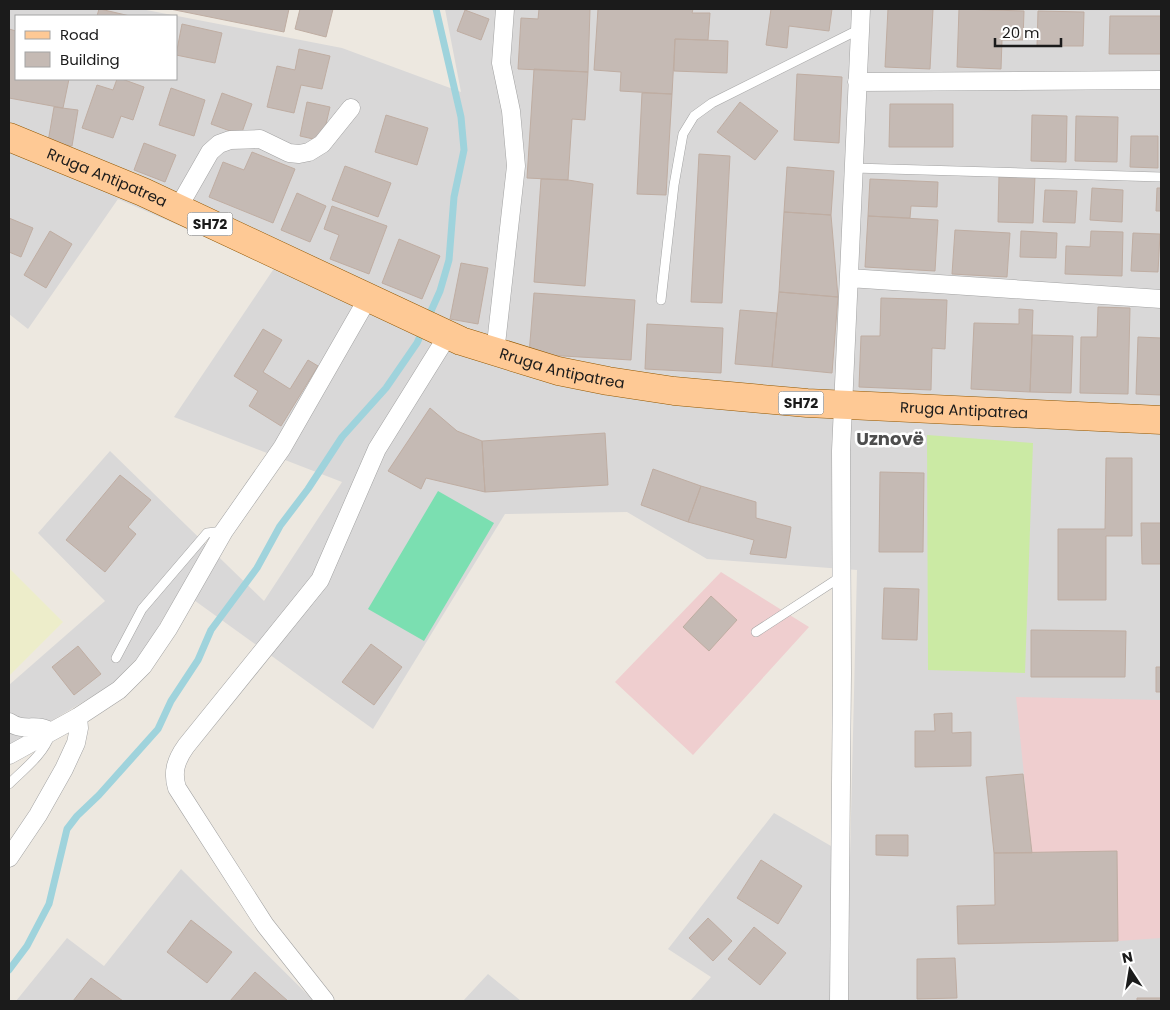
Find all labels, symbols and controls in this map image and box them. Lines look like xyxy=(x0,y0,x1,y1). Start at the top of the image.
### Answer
legend xyxy=(15,15,178,80)
scale bar xyxy=(995,15,1061,47)
text: 20 m xyxy=(1002,22,1040,43)
text: Road xyxy=(60,24,99,45)
text: Building xyxy=(60,49,120,70)
street label: Rruga Antipatrea xyxy=(44,143,171,212)
road number: SH72 xyxy=(188,212,232,235)
street label: Rruga Antipatrea xyxy=(497,343,626,393)
road number: SH72 xyxy=(778,392,824,414)
street label: Rruga Antipatrea xyxy=(899,396,1029,424)
district label: Uznovë xyxy=(856,426,924,451)
north arrow xyxy=(1105,945,1155,995)
text: N xyxy=(1120,946,1135,968)

